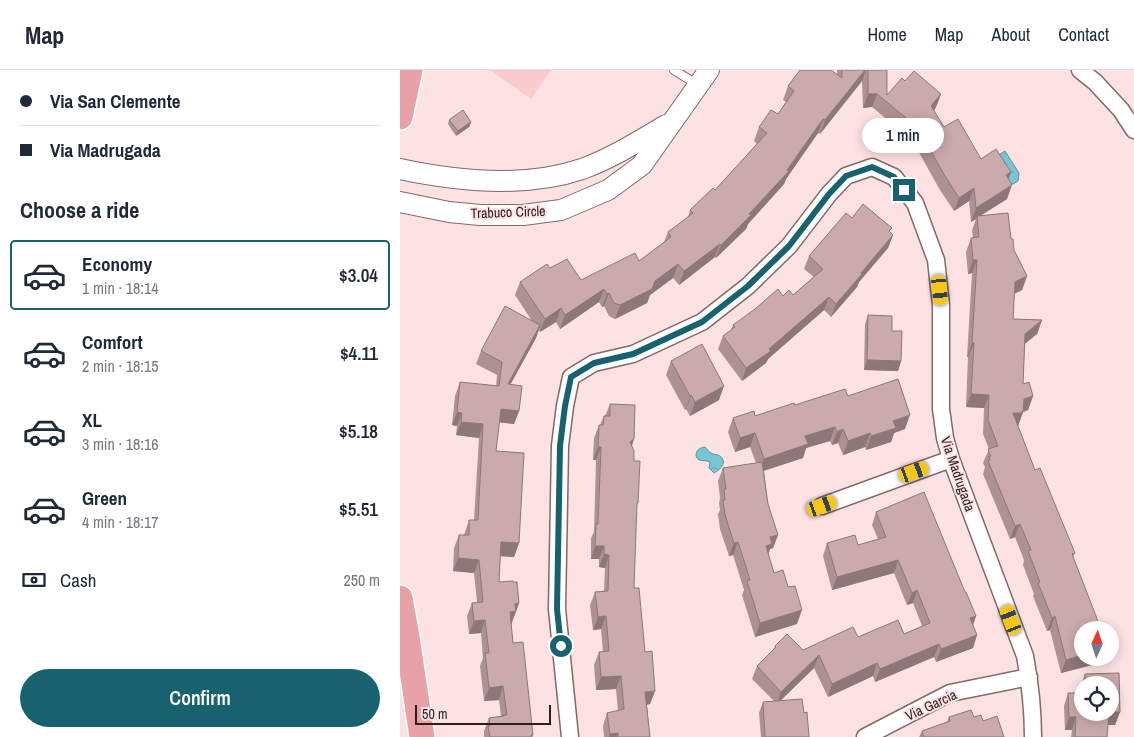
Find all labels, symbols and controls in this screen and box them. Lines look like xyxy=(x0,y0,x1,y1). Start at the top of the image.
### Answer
text: Map xyxy=(25,19,64,51)
text: Home xyxy=(867,22,907,47)
text: Map xyxy=(935,22,964,47)
text: About xyxy=(992,22,1030,47)
text: Contact xyxy=(1058,22,1109,47)
text: Via San Clemente xyxy=(50,88,181,114)
callout: 1 min xyxy=(863,118,945,152)
text: 1 min xyxy=(886,124,920,146)
text: Via Madrugada xyxy=(50,137,161,163)
route end xyxy=(893,179,915,201)
text: Choose a ride xyxy=(20,195,139,225)
street label: Trabuco Circle xyxy=(470,202,546,222)
text: Economy xyxy=(82,251,152,277)
icon: car xyxy=(22,253,67,298)
text: $3.04 xyxy=(339,262,378,288)
car xyxy=(930,274,949,306)
text: 1 min · 18:14 xyxy=(82,277,159,299)
text: Comfort xyxy=(82,329,143,355)
icon: car xyxy=(22,331,67,376)
text: $4.11 xyxy=(340,340,378,366)
text: 2 min · 18:15 xyxy=(82,355,159,377)
text: XL xyxy=(82,407,102,433)
icon: car xyxy=(22,409,67,454)
text: $5.18 xyxy=(339,418,378,444)
text: 3 min · 18:16 xyxy=(82,433,159,455)
street label: Via Madrugada xyxy=(937,434,979,515)
car xyxy=(897,460,930,484)
text: Green xyxy=(82,485,127,511)
icon: car xyxy=(22,487,67,532)
car xyxy=(805,494,838,518)
text: $5.51 xyxy=(339,496,378,522)
text: 4 min · 18:17 xyxy=(82,511,159,533)
icon: cash xyxy=(20,566,48,594)
text: Cash xyxy=(60,567,96,593)
text: 250 m xyxy=(344,569,380,591)
car xyxy=(998,603,1023,637)
north arrow xyxy=(1074,621,1119,666)
map controls xyxy=(1074,621,1119,721)
route start xyxy=(550,635,572,657)
button: Confirm xyxy=(20,669,380,727)
button: locate xyxy=(1074,676,1119,721)
street label: Via Garcia xyxy=(902,685,960,725)
scale bar xyxy=(415,702,551,725)
text: 50 m xyxy=(422,705,448,723)

